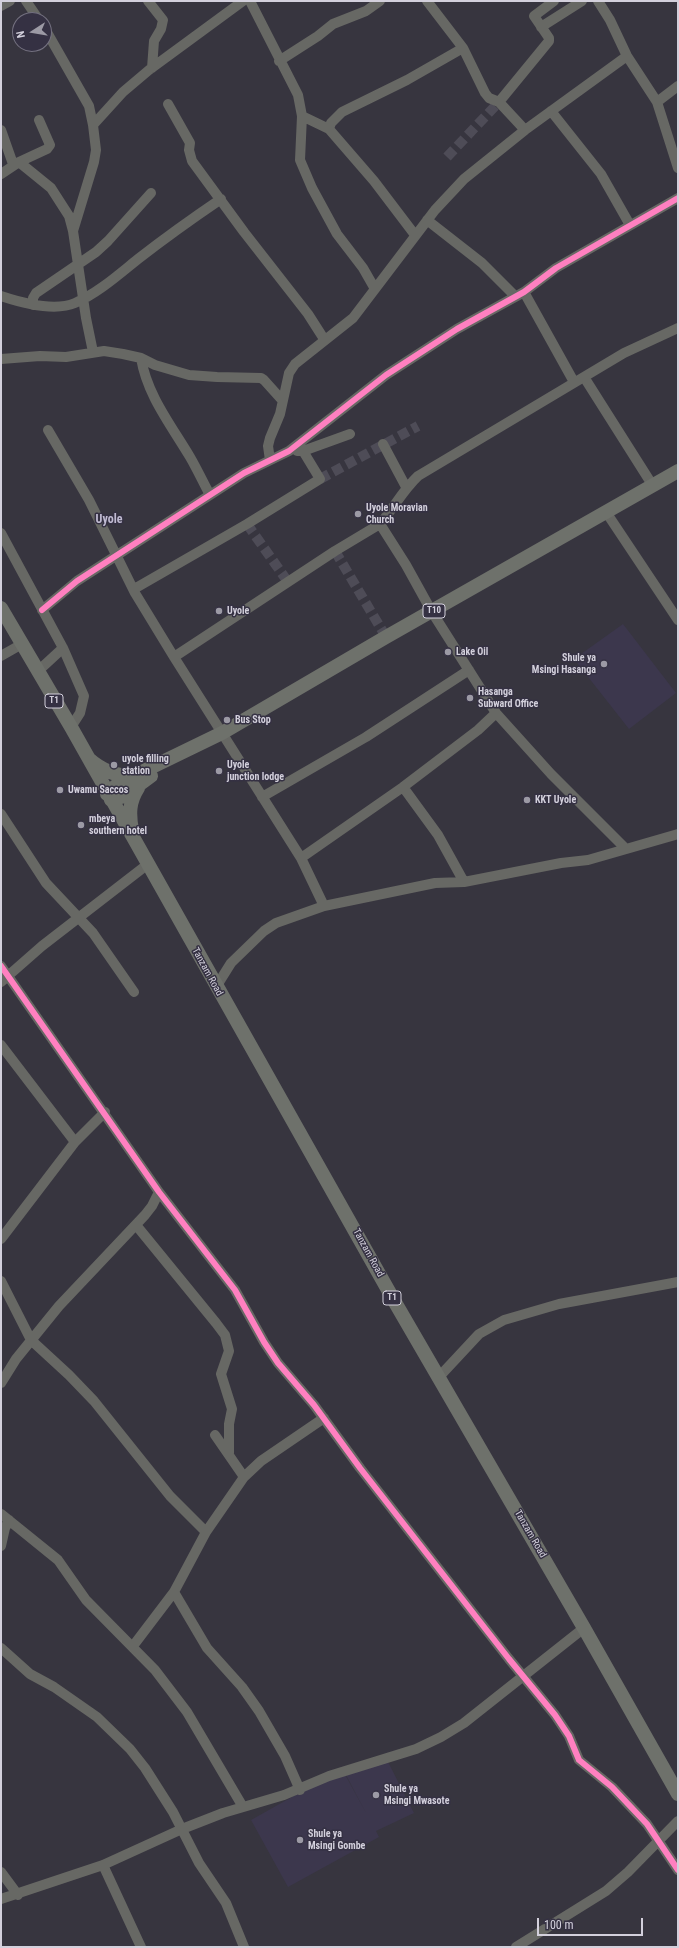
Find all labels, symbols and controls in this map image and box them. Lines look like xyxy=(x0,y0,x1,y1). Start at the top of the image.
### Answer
north arrow xyxy=(12,12,52,52)
text: N xyxy=(14,30,28,39)
place label: Uyole Moravian Church xyxy=(366,502,428,526)
marker: Uyole Moravian Church xyxy=(353,509,363,519)
district label: Uyole xyxy=(96,513,122,527)
road number: T10 xyxy=(423,604,445,618)
place label: Uyole xyxy=(227,605,249,617)
marker: Uyole xyxy=(214,606,224,616)
place label: Lake Oil xyxy=(456,646,488,658)
marker: Lake Oil xyxy=(443,647,453,657)
place label: Shule ya Msingi Hasanga xyxy=(532,652,596,676)
marker: Shule ya Msingi Hasanga xyxy=(599,659,609,669)
place label: Hasanga Subward Office xyxy=(478,686,538,710)
marker: Hasanga Subward Office xyxy=(465,693,475,703)
road number: T1 xyxy=(45,694,63,708)
place label: Bus Stop xyxy=(235,714,271,726)
marker: Bus Stop xyxy=(222,715,232,725)
place label: uyole filling station xyxy=(122,753,169,776)
place label: Uyole junction lodge xyxy=(227,759,284,782)
marker: uyole filling station xyxy=(109,760,119,770)
marker: Uyole junction lodge xyxy=(214,766,224,776)
place label: Uwamu Saccos xyxy=(68,784,128,796)
marker: Uwamu Saccos xyxy=(55,785,65,795)
place label: KKT Uyole xyxy=(535,794,576,806)
marker: KKT Uyole xyxy=(522,795,532,805)
place label: mbeya southern hotel xyxy=(89,813,147,836)
marker: mbeya southern hotel xyxy=(76,820,86,830)
street label: Tanzam Road xyxy=(189,946,225,998)
street label: Tanzam Road xyxy=(350,1227,386,1279)
road number: T1 xyxy=(383,1291,401,1305)
street label: Tanzam Road xyxy=(511,1508,549,1560)
place label: Shule ya Msingi Mwasote xyxy=(384,1783,449,1806)
marker: Shule ya Msingi Mwasote xyxy=(371,1790,381,1800)
place label: Shule ya Msingi Gombe xyxy=(308,1828,365,1852)
marker: Shule ya Msingi Gombe xyxy=(295,1835,305,1845)
scale bar xyxy=(539,1910,645,1936)
text: 100 m xyxy=(544,1918,574,1932)

